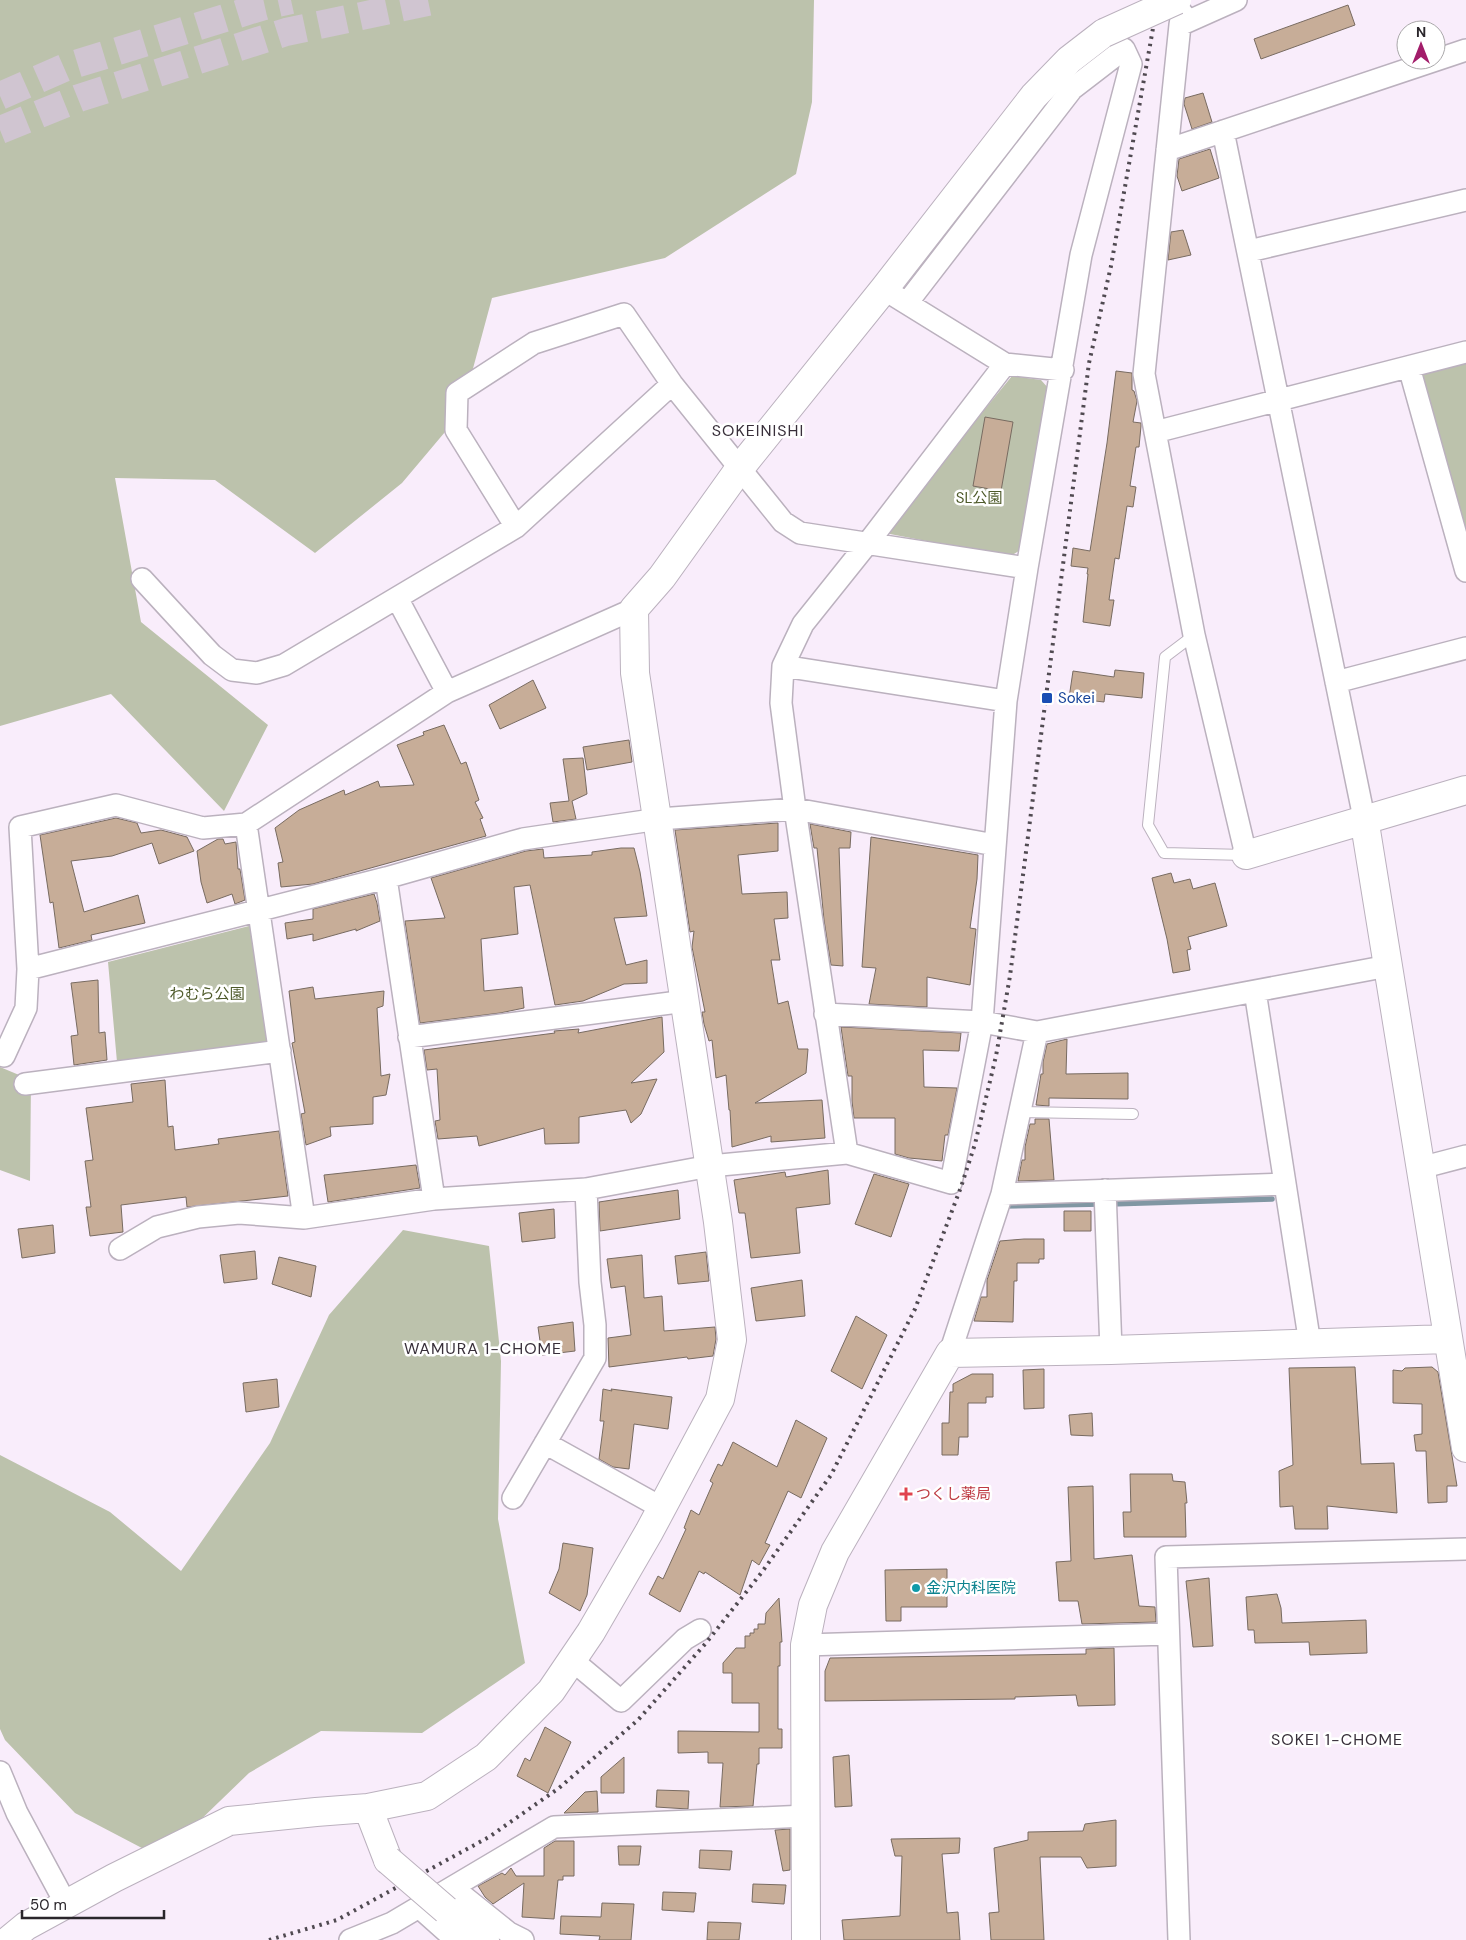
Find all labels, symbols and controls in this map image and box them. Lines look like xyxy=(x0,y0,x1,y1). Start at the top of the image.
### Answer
north arrow xyxy=(1396,20,1446,70)
text: N xyxy=(1416,23,1426,41)
district label: SOKEINISHI xyxy=(712,420,804,441)
park label: SL公園 xyxy=(956,488,1002,508)
place label: Sokei xyxy=(1058,688,1095,708)
marker: Sokei xyxy=(1040,691,1054,705)
park label: わむら公園 xyxy=(169,984,245,1004)
district label: WAMURA 1-CHOME xyxy=(404,1338,562,1359)
place label: つくし薬局 xyxy=(916,1484,991,1504)
marker: つくし薬局 xyxy=(900,1488,912,1500)
place label: 金沢内科医院 xyxy=(926,1578,1016,1598)
marker: 金沢内科医院 xyxy=(910,1582,922,1594)
district label: SOKEI 1-CHOME xyxy=(1271,1729,1403,1750)
scale bar xyxy=(22,1888,165,1920)
text: 50 m xyxy=(30,1895,67,1915)

